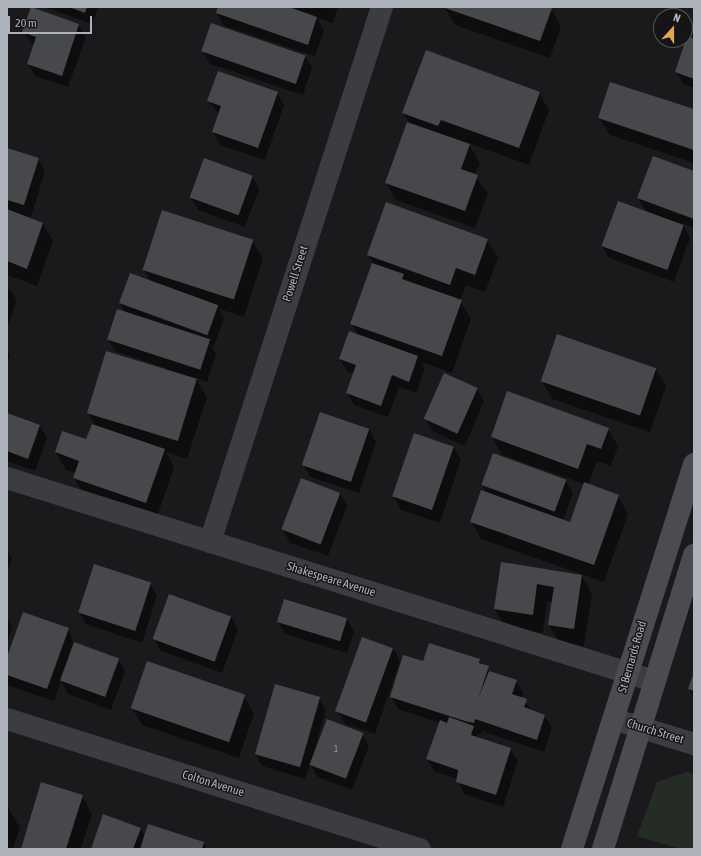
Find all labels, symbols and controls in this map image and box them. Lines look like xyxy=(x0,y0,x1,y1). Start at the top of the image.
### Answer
scale bar xyxy=(10,8,94,34)
north arrow xyxy=(653,8,693,48)
text: N xyxy=(672,11,682,24)
text: 20 m xyxy=(15,16,37,30)
street label: Powell Street xyxy=(280,244,312,304)
street label: Shakespeare Avenue xyxy=(285,560,377,600)
street label: St Bernards Road xyxy=(616,619,650,695)
street label: Church Street xyxy=(625,717,685,747)
house number: 1 xyxy=(334,743,338,755)
street label: Colton Avenue xyxy=(180,768,246,800)

